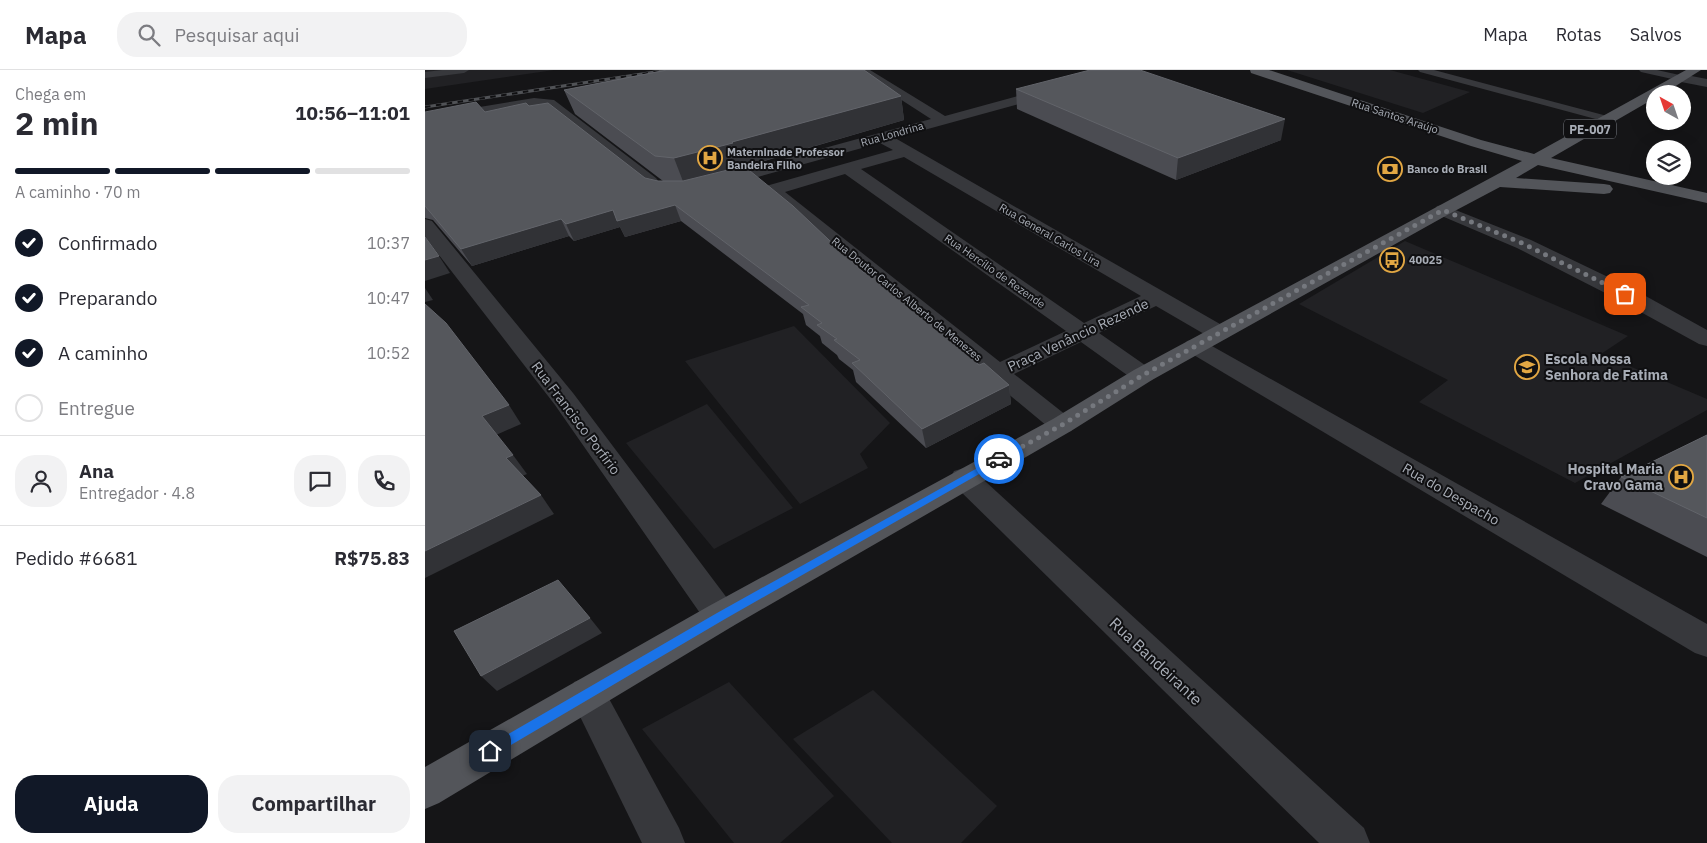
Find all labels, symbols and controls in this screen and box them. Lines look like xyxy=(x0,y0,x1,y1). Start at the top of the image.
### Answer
search box xyxy=(117,12,467,57)
text: Mapa xyxy=(25,19,87,51)
icon: search xyxy=(135,21,163,49)
text: Pesquisar aqui xyxy=(175,23,300,47)
text: Mapa xyxy=(1483,23,1528,46)
text: Rotas xyxy=(1556,23,1602,46)
text: Salvos xyxy=(1630,23,1682,46)
text: Chega em xyxy=(15,84,86,104)
north arrow xyxy=(1646,85,1691,130)
map controls xyxy=(1646,85,1691,185)
street label: Rua Santos Araújo xyxy=(1350,95,1440,137)
text: 10:56–11:01 xyxy=(295,101,410,125)
text: 2 min xyxy=(15,102,99,144)
street label: Rua Londrina xyxy=(859,118,925,150)
road number: PE-007 xyxy=(1564,120,1616,138)
button: layers xyxy=(1646,140,1691,185)
hospital icon: Materninade Professor Bandeira Filho xyxy=(697,145,723,171)
place label: Materninade Professor Bandeira Filho xyxy=(727,145,845,172)
bank icon: Banco do Brasil xyxy=(1377,156,1403,182)
place label: Banco do Brasil xyxy=(1407,162,1488,176)
text: A caminho · 70 m xyxy=(15,182,140,202)
street label: Rua General Carlos Lira xyxy=(997,200,1103,270)
icon: check xyxy=(15,229,43,257)
text: Confirmado xyxy=(58,231,157,255)
street label: Rua Hercílio de Rezende xyxy=(942,231,1048,311)
text: 10:37 xyxy=(367,233,410,253)
street label: Rua Doutor Carlos Alberto de Menezes xyxy=(829,234,985,364)
bus stop icon: 40025 xyxy=(1379,247,1405,273)
place label: 40025 xyxy=(1409,253,1442,267)
pin xyxy=(1604,273,1646,315)
icon: bag xyxy=(1611,280,1639,308)
icon: check xyxy=(15,284,43,312)
text: Preparando xyxy=(58,286,157,310)
text: 10:47 xyxy=(367,288,410,308)
street label: Praça Venâncio Rezende xyxy=(1005,294,1152,376)
icon: check xyxy=(15,339,43,367)
text: A caminho xyxy=(58,341,148,365)
text: 10:52 xyxy=(367,343,410,363)
place label: Escola Nossa Senhora de Fatima xyxy=(1545,350,1668,384)
school or university icon: Escola Nossa Senhora de Fatima xyxy=(1514,354,1540,380)
street label: Rua Francisco Porfírio xyxy=(528,358,624,478)
text: Entregue xyxy=(58,396,135,420)
courier xyxy=(974,434,1024,484)
icon: car xyxy=(985,445,1013,473)
button: person xyxy=(15,455,67,507)
button: chat xyxy=(294,455,346,507)
button: phone xyxy=(358,455,410,507)
text: Ana xyxy=(79,459,114,483)
street label: Rua do Despacho xyxy=(1399,459,1503,529)
place label: Hospital Maria Cravo Gama xyxy=(1567,460,1663,494)
hospital icon: Hospital Maria Cravo Gama xyxy=(1668,464,1694,490)
text: Entregador · 4.8 xyxy=(79,483,195,503)
text: Pedido #6681 xyxy=(15,546,138,570)
text: R$75.83 xyxy=(334,546,410,570)
street label: Rua Bandeirante xyxy=(1105,613,1207,709)
pin xyxy=(469,730,511,772)
icon: home xyxy=(476,737,504,765)
button: Ajuda xyxy=(15,775,208,833)
button: Compartilhar xyxy=(218,775,410,833)

